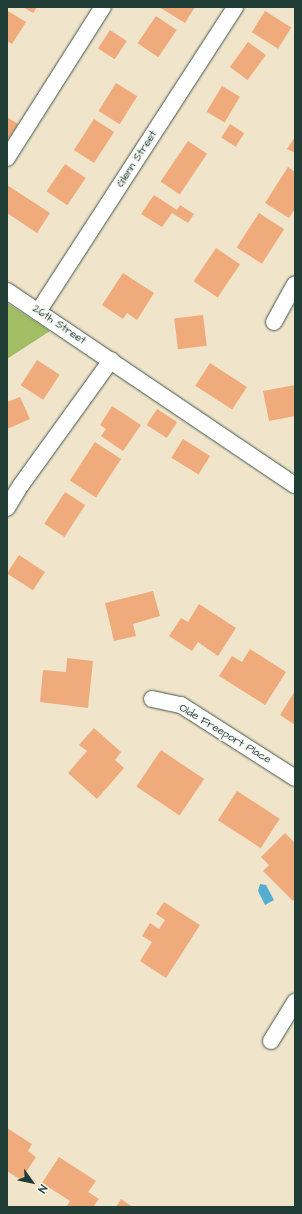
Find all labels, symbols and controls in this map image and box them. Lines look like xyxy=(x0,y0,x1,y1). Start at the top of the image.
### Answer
street label: Glenn Street xyxy=(114,128,160,190)
street label: 26th Street xyxy=(30,302,88,348)
street label: Olde Freeport Place xyxy=(177,701,273,767)
north arrow xyxy=(12,1162,52,1202)
text: N xyxy=(34,1182,51,1196)

